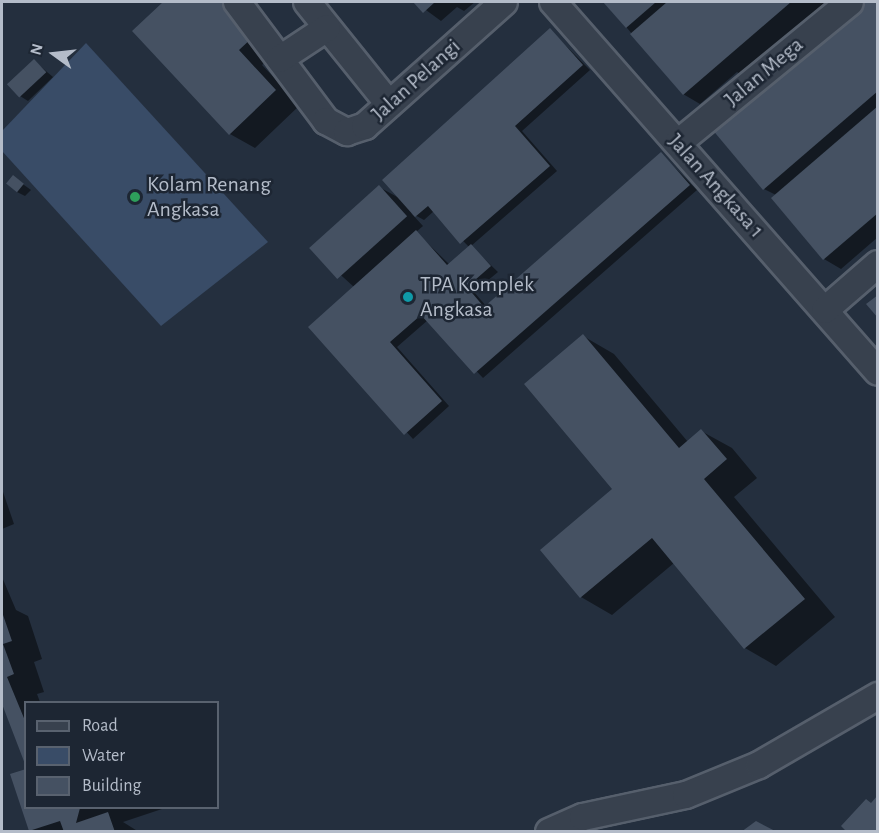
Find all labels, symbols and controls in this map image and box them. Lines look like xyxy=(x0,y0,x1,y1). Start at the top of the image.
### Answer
north arrow xyxy=(24,24,84,84)
street label: Jalan Mega xyxy=(719,32,809,112)
street label: Jalan Pelangi xyxy=(366,33,466,127)
text: N xyxy=(27,42,46,57)
street label: Jalan Angkasa 1 xyxy=(662,129,770,243)
place label: Kolam Renang Angkasa xyxy=(147,171,271,222)
marker: Kolam Renang Angkasa xyxy=(128,190,142,204)
place label: TPA Komplek Angkasa xyxy=(420,271,534,322)
marker: TPA Komplek Angkasa xyxy=(401,290,415,304)
legend xyxy=(24,701,219,809)
text: Road xyxy=(82,717,118,735)
text: Water xyxy=(82,747,125,765)
text: Building xyxy=(82,777,141,795)

